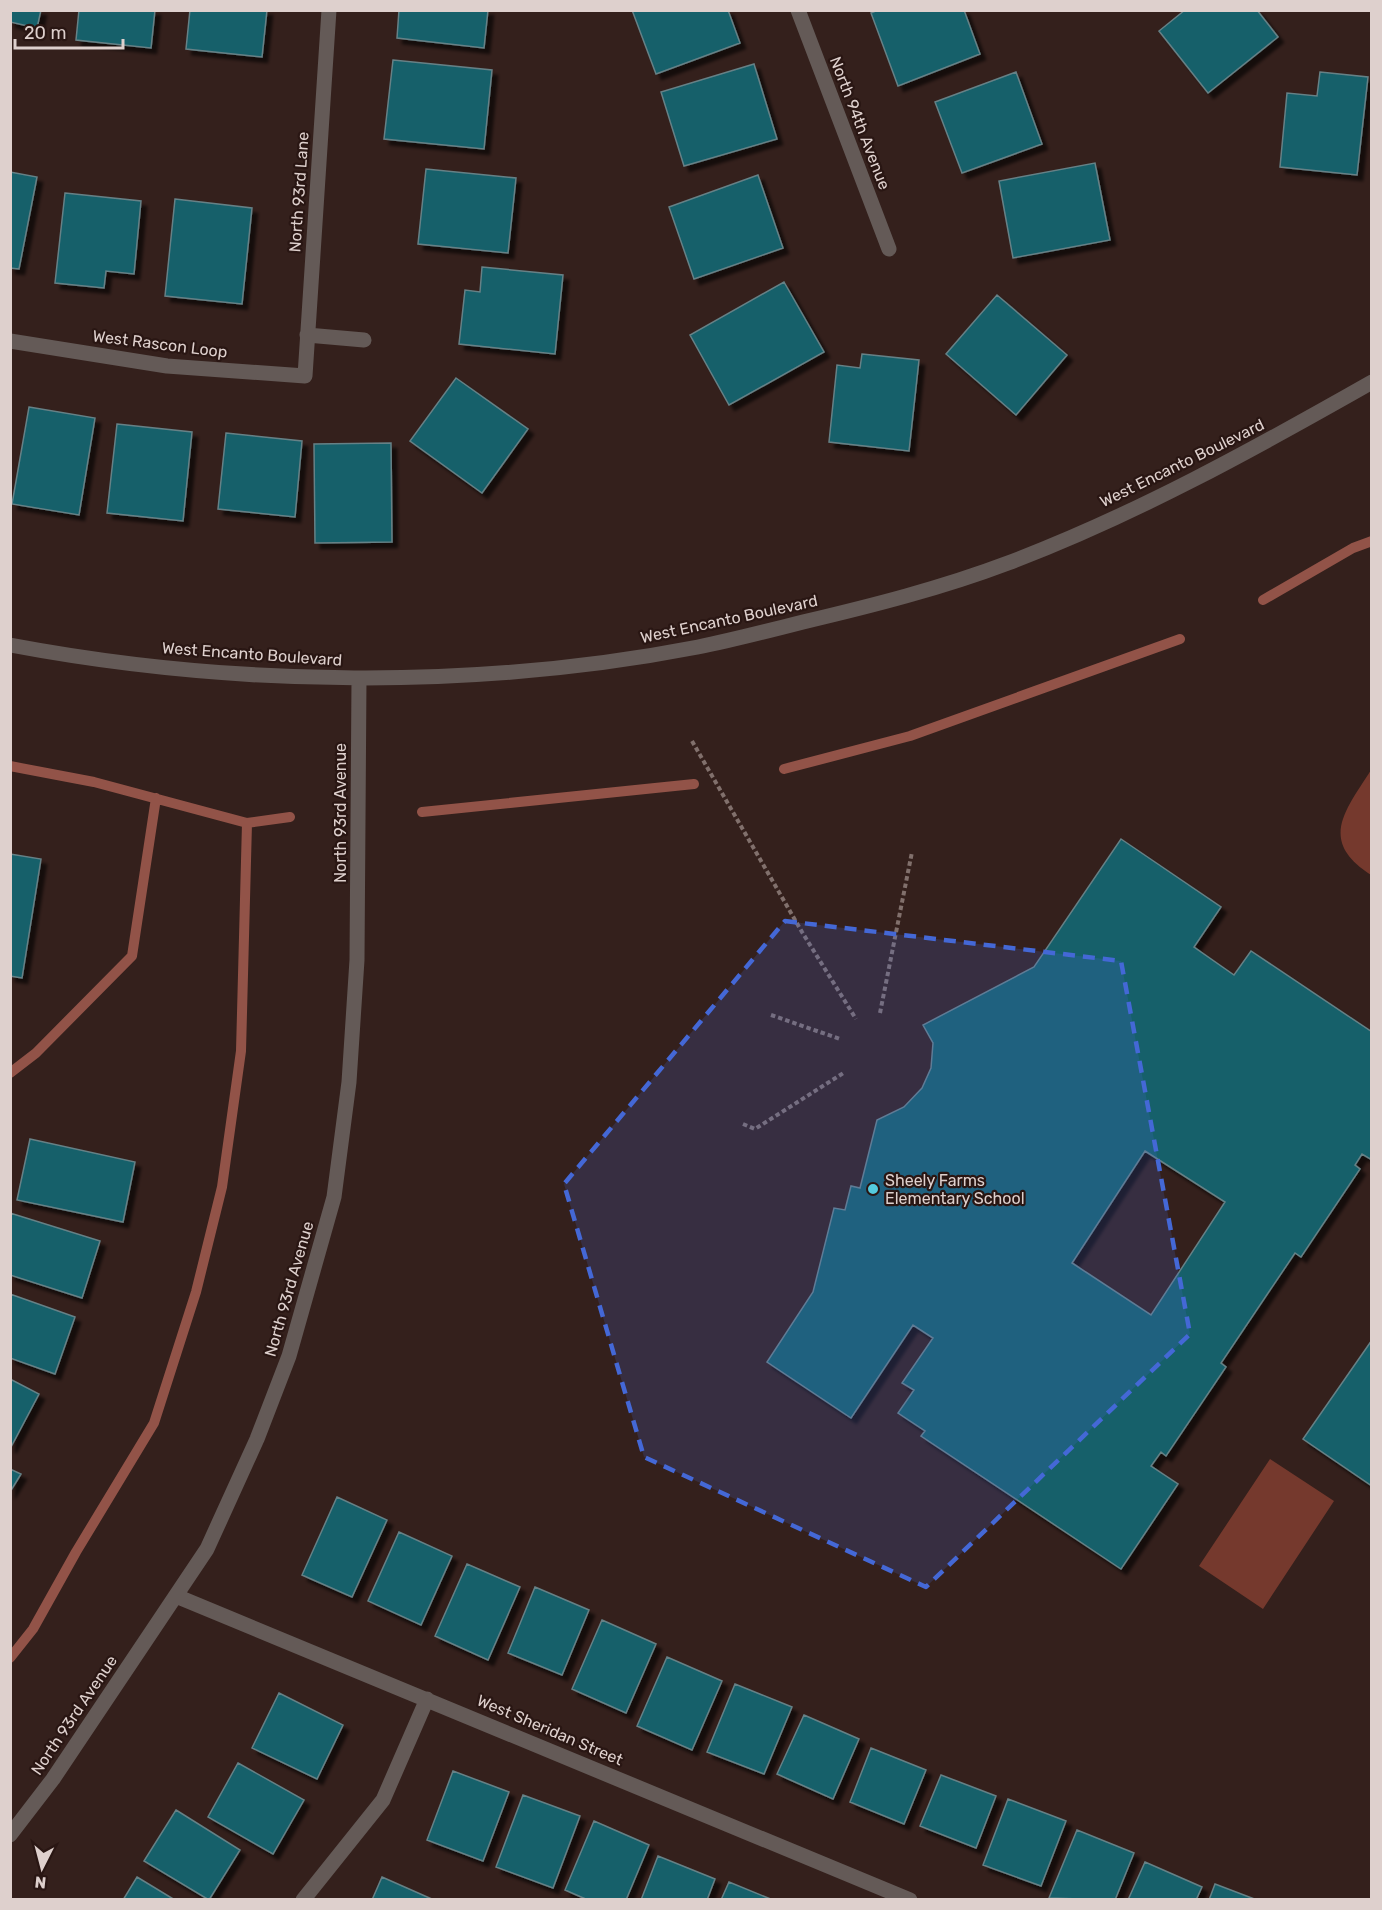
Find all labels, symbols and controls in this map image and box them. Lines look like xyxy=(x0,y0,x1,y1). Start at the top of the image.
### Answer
scale bar xyxy=(15,12,123,50)
text: 20 m xyxy=(24,22,66,44)
street label: North 94th Avenue xyxy=(826,54,894,192)
street label: North 93rd Lane xyxy=(285,131,313,253)
street label: West Rascon Loop xyxy=(92,326,228,362)
street label: West Encanto Boulevard xyxy=(1097,415,1267,511)
street label: West Encanto Boulevard xyxy=(639,591,819,647)
street label: West Encanto Boulevard xyxy=(161,638,343,670)
street label: North 93rd Avenue xyxy=(331,743,350,883)
place label: Sheely Farms Elementary School xyxy=(885,1171,1025,1208)
marker: Sheely Farms Elementary School xyxy=(866,1182,880,1196)
street label: North 93rd Avenue xyxy=(261,1219,317,1359)
street label: North 93rd Avenue xyxy=(27,1652,121,1778)
street label: West Sheridan Street xyxy=(474,1691,626,1769)
north arrow xyxy=(12,1838,72,1898)
text: N xyxy=(34,1872,47,1892)

